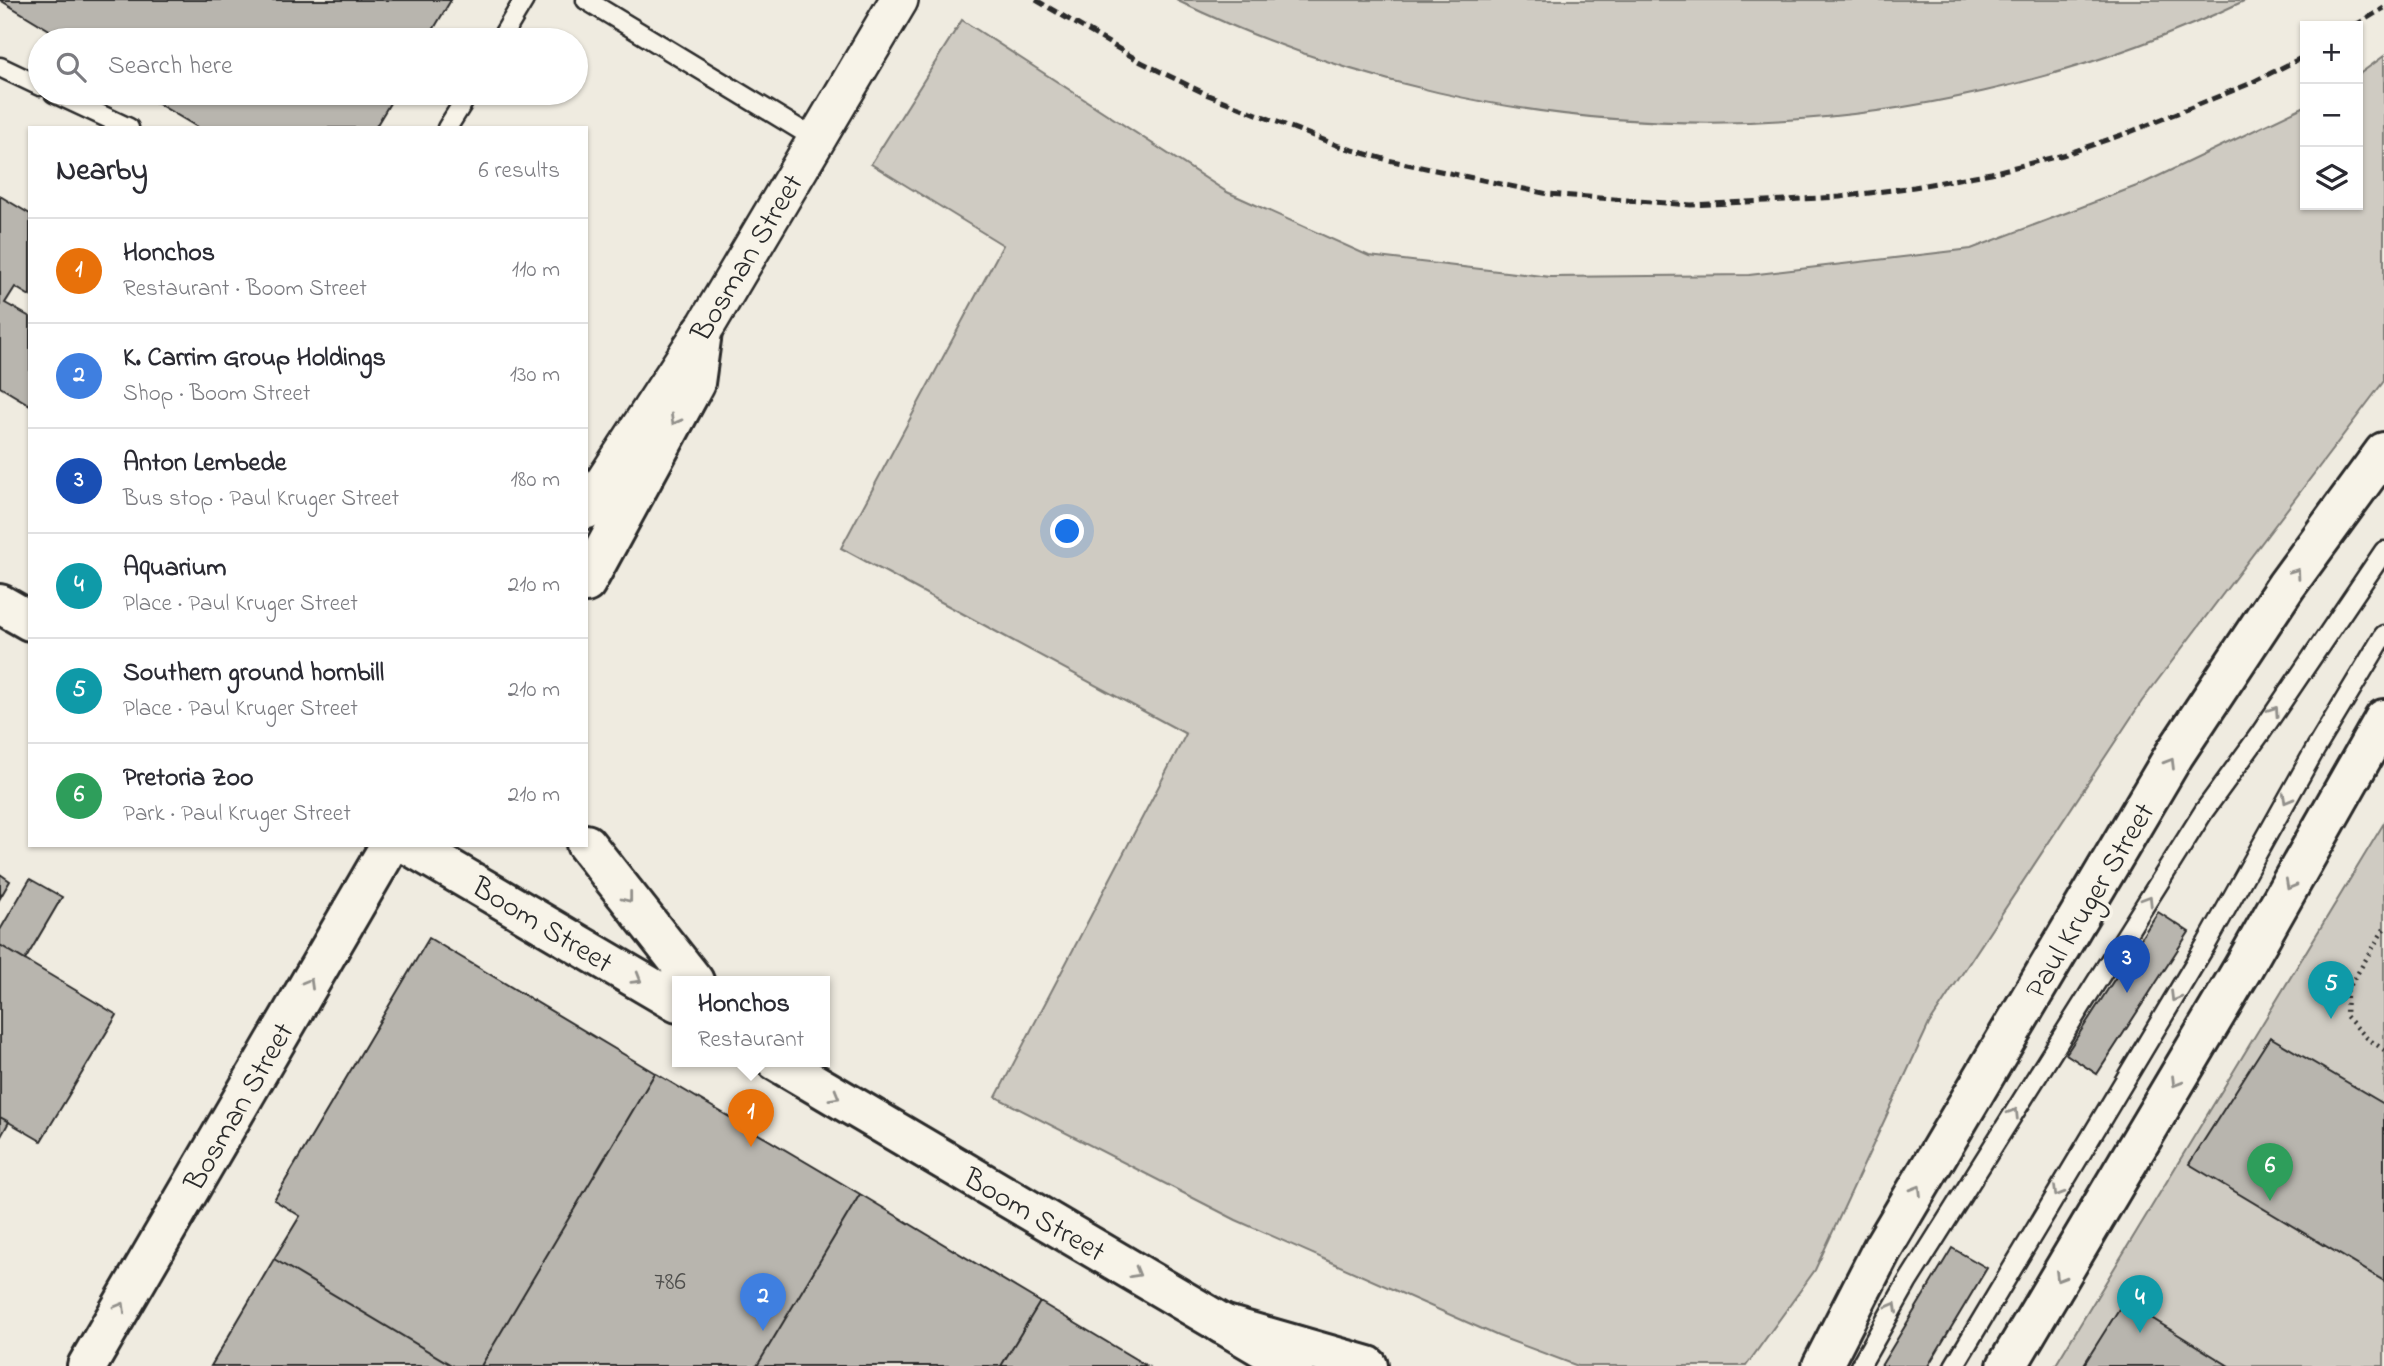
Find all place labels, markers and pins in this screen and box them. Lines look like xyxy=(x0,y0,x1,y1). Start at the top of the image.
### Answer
pin: 3 xyxy=(2104,935,2150,993)
pin: 5 xyxy=(2308,961,2354,1019)
pin: 1 xyxy=(728,1089,774,1147)
pin: 6 xyxy=(2247,1143,2293,1201)
pin: 2 xyxy=(740,1273,786,1331)
pin: 4 xyxy=(2117,1275,2163,1333)

